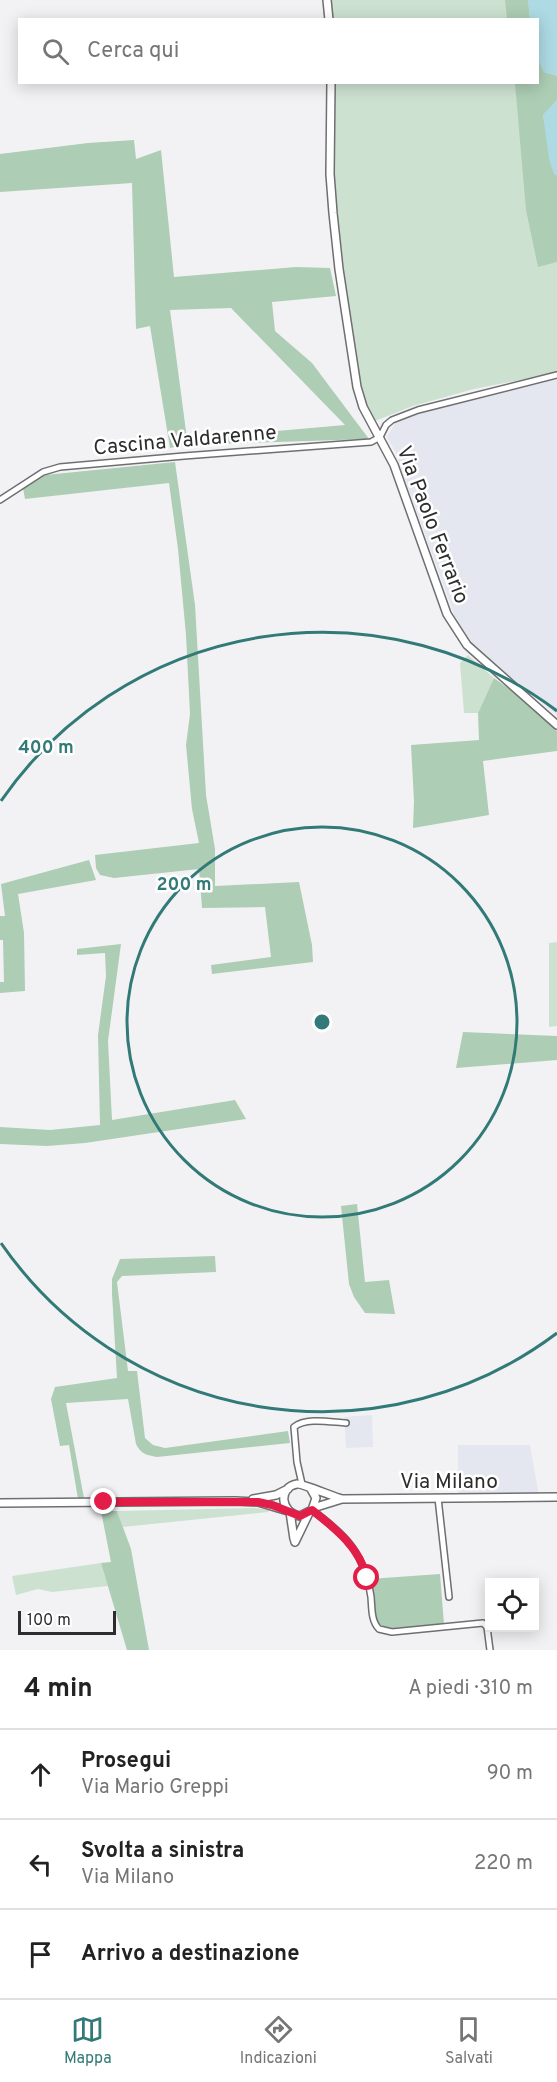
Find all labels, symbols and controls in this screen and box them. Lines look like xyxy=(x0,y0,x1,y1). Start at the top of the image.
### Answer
search box xyxy=(18,18,539,84)
icon: search xyxy=(39,35,72,68)
text: Cerca qui xyxy=(87,38,179,65)
street label: Cascina Valdarenne xyxy=(92,420,278,462)
street label: Via Paolo Ferrario xyxy=(389,442,475,608)
text: 400 m xyxy=(18,737,74,760)
text: 200 m xyxy=(156,874,212,897)
centre of rings xyxy=(312,1012,332,1032)
street label: Via Milano xyxy=(400,1469,498,1496)
route end xyxy=(90,1488,116,1514)
route start xyxy=(353,1564,379,1590)
map controls xyxy=(485,1578,539,1632)
button: locate xyxy=(485,1578,539,1632)
scale bar xyxy=(18,1608,116,1636)
text: 100 m xyxy=(27,1611,71,1631)
text: 4 min xyxy=(24,1673,93,1706)
text: A piedi · 310 m xyxy=(408,1676,533,1702)
text: Prosegui xyxy=(81,1748,171,1775)
icon: ahead xyxy=(24,1758,57,1791)
text: 90 m xyxy=(487,1761,533,1787)
text: Via Mario Greppi xyxy=(81,1775,229,1801)
text: Svolta a sinistra xyxy=(81,1838,244,1865)
icon: left xyxy=(24,1848,57,1881)
text: 220 m xyxy=(474,1851,533,1877)
text: Via Milano xyxy=(81,1865,174,1891)
icon: arrive xyxy=(24,1938,57,1971)
text: Arrivo a destinazione xyxy=(81,1941,299,1968)
tab: Mappa xyxy=(64,2013,112,2069)
tab: Indicazioni xyxy=(240,2013,317,2069)
tab: Salvati xyxy=(445,2013,493,2069)

